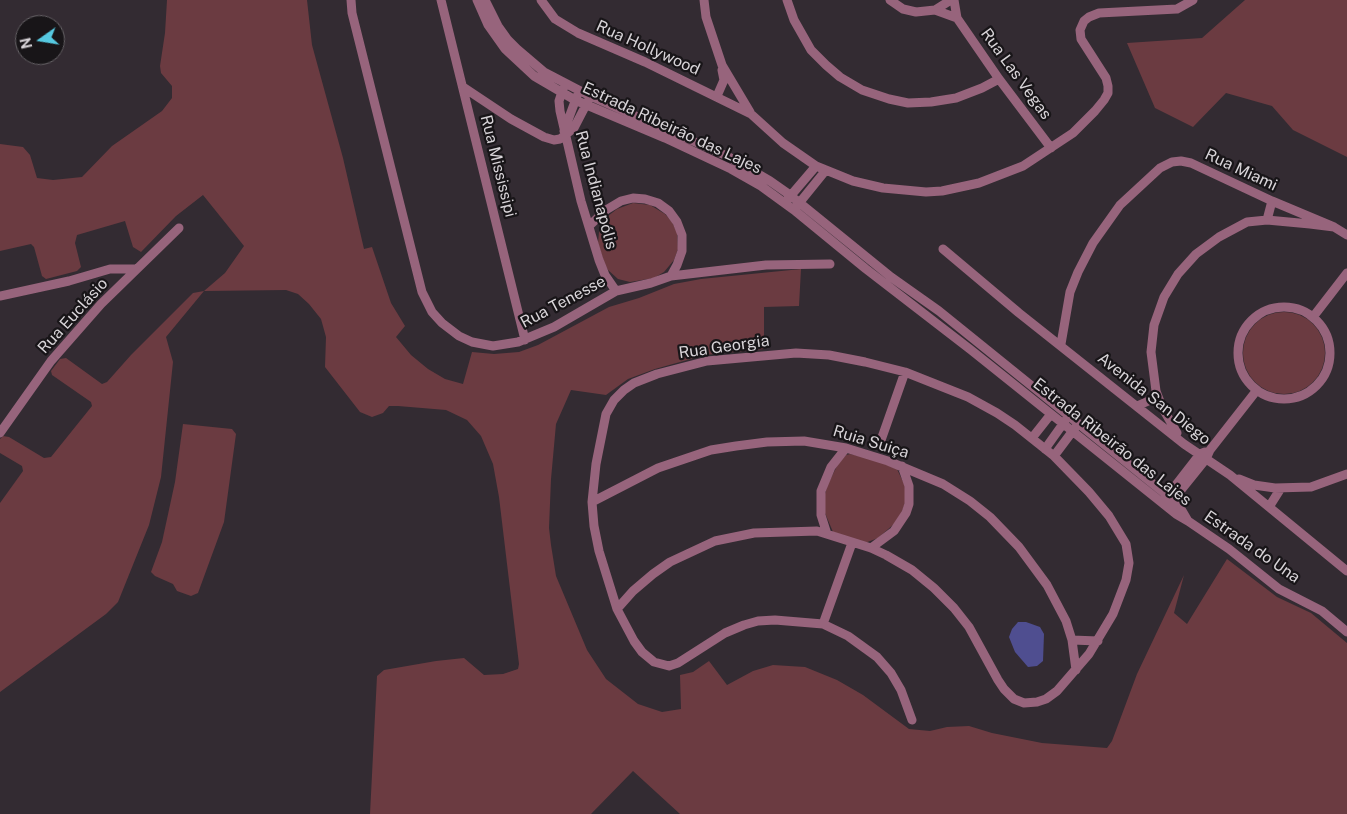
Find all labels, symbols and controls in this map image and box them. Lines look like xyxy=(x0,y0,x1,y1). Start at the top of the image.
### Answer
north arrow xyxy=(15,15,65,65)
street label: Rua Hollywood xyxy=(593,17,703,79)
street label: Rua Las Vegas xyxy=(976,25,1056,123)
text: N xyxy=(17,36,35,50)
street label: Estrada Ribeirão das Lajes xyxy=(579,78,765,178)
street label: Rua Mississipi xyxy=(476,113,520,219)
street label: Rua Indianapólis xyxy=(571,128,621,252)
street label: Rua Miami xyxy=(1202,145,1280,195)
street label: Rua Tenesse xyxy=(517,272,609,332)
street label: Rua Euclásio xyxy=(34,274,112,358)
street label: Rua Georgia xyxy=(677,331,771,363)
street label: Avenida San Diego xyxy=(1094,349,1214,449)
street label: Estrada Ribeirão das Lajes xyxy=(1029,374,1195,510)
street label: Ruia Suiça xyxy=(831,421,911,463)
street label: Estrada do Una xyxy=(1200,507,1304,587)

